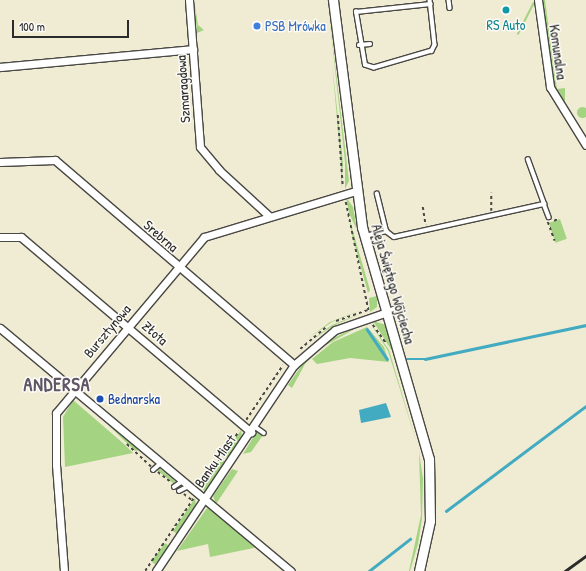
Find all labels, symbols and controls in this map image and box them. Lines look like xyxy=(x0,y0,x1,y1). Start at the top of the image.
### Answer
marker: RS Auto xyxy=(501,5,511,15)
scale bar xyxy=(14,12,131,38)
place label: RS Auto xyxy=(487,17,525,33)
text: 100 m xyxy=(19,18,45,35)
place label: PSB Mrówka xyxy=(265,18,326,34)
marker: PSB Mrówka xyxy=(252,21,262,31)
street label: Komunalna xyxy=(546,23,570,81)
street label: Szmaragdowa xyxy=(172,55,194,123)
street label: Srebrna xyxy=(140,216,182,256)
street label: Aleja Świętego Wojciecha xyxy=(368,222,418,346)
street label: Bursztynowa xyxy=(80,301,134,361)
street label: Złota xyxy=(139,317,171,349)
district label: ANDERSA xyxy=(23,374,91,396)
place label: Bednarska xyxy=(108,391,160,407)
marker: Bednarska xyxy=(95,394,105,404)
street label: Banku Miast xyxy=(191,431,239,491)

